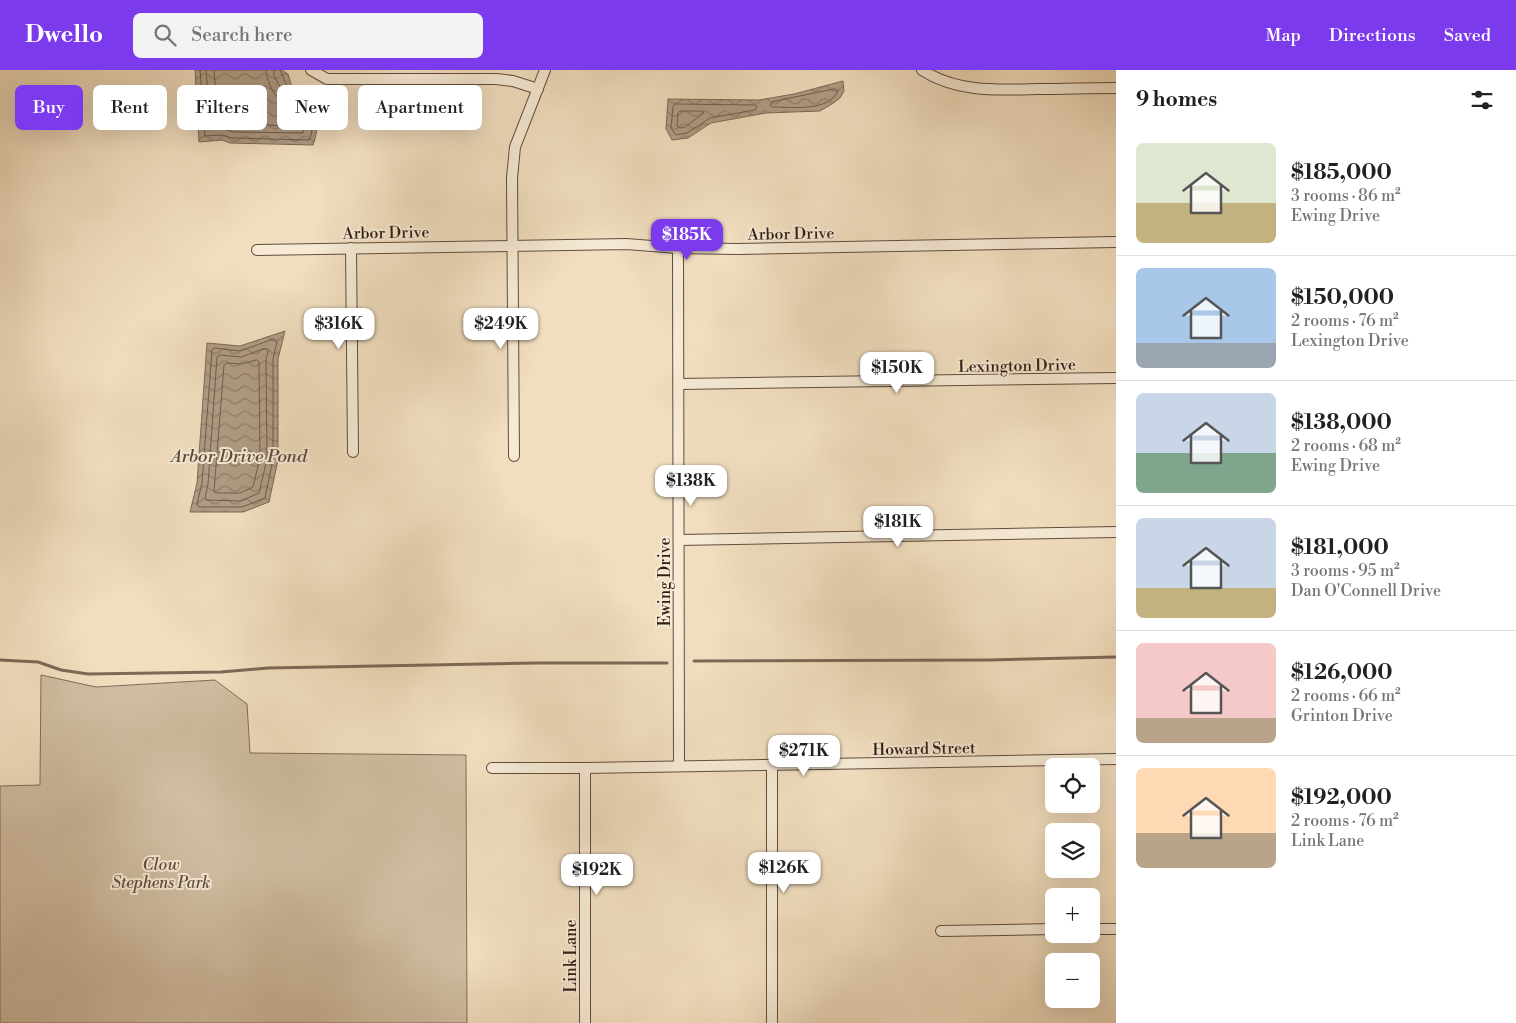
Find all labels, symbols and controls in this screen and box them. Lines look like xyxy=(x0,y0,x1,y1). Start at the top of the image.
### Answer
search box xyxy=(133,13,483,58)
text: Dwello xyxy=(25,20,103,50)
icon: search xyxy=(151,21,179,49)
text: Search here xyxy=(191,23,293,47)
text: Map xyxy=(1265,24,1301,47)
text: Directions xyxy=(1329,24,1416,47)
text: Saved xyxy=(1444,24,1491,47)
chip: Buy xyxy=(15,85,83,130)
chip: Rent xyxy=(93,85,167,130)
chip: Filters xyxy=(177,85,267,130)
chip: New xyxy=(277,85,348,130)
chip: Apartment xyxy=(358,85,482,130)
icon: filters xyxy=(1468,86,1496,114)
text: 9 homes xyxy=(1136,87,1217,113)
text: $185,000 xyxy=(1291,160,1392,186)
icon: home xyxy=(1176,163,1236,223)
text: 3 rooms · 86 m² xyxy=(1291,186,1401,206)
text: Ewing Drive xyxy=(1291,206,1380,226)
pin: $185K xyxy=(652,218,722,261)
street label: Arbor Drive xyxy=(341,222,430,244)
street label: Arbor Drive xyxy=(746,223,835,245)
text: $185K xyxy=(662,225,712,245)
text: $150,000 xyxy=(1291,285,1394,311)
icon: home xyxy=(1176,288,1236,348)
pin: $316K xyxy=(304,308,374,350)
pin: $249K xyxy=(466,308,536,350)
text: 2 rooms · 76 m² xyxy=(1291,311,1399,331)
text: $316K xyxy=(315,314,363,334)
text: $249K xyxy=(474,314,528,334)
text: Lexington Drive xyxy=(1291,331,1409,351)
pin: $150K xyxy=(862,352,932,394)
street label: Lexington Drive xyxy=(958,355,1076,377)
text: $150K xyxy=(871,358,923,378)
text: $138,000 xyxy=(1291,410,1392,436)
icon: home xyxy=(1176,413,1236,473)
text: 2 rooms · 68 m² xyxy=(1291,436,1401,456)
water label: Arbor Drive Pond xyxy=(169,445,308,468)
text: Ewing Drive xyxy=(1291,456,1380,476)
pin: $138K xyxy=(656,464,726,507)
text: $138K xyxy=(666,471,716,491)
pin: $181K xyxy=(863,506,933,548)
text: $181K xyxy=(874,512,922,532)
text: $181,000 xyxy=(1291,535,1389,561)
street label: Ewing Drive xyxy=(655,537,675,627)
icon: home xyxy=(1176,538,1236,598)
text: 3 rooms · 95 m² xyxy=(1291,561,1400,581)
text: Dan O'Connell Drive xyxy=(1291,581,1441,601)
text: $126,000 xyxy=(1291,660,1393,686)
icon: home xyxy=(1176,663,1236,723)
text: 2 rooms · 66 m² xyxy=(1291,686,1401,706)
text: Grinton Drive xyxy=(1291,706,1393,726)
pin: $271K xyxy=(769,734,839,777)
street label: Howard Street xyxy=(872,738,976,760)
text: $271K xyxy=(779,741,829,761)
map controls xyxy=(1045,758,1100,1008)
button: locate xyxy=(1045,758,1100,813)
text: $192,000 xyxy=(1291,785,1392,811)
icon: home xyxy=(1176,788,1236,848)
text: 2 rooms · 76 m² xyxy=(1291,811,1399,831)
button: layers xyxy=(1045,823,1100,878)
text: Link Lane xyxy=(1291,831,1364,851)
pin: $126K xyxy=(749,852,819,894)
pin: $192K xyxy=(562,854,632,896)
park label: Clow Stephens Park xyxy=(112,855,210,893)
text: $126K xyxy=(759,858,809,878)
text: $192K xyxy=(572,860,622,880)
button: + xyxy=(1045,888,1100,943)
street label: Link Lane xyxy=(561,919,581,993)
button: − xyxy=(1045,953,1100,1008)

